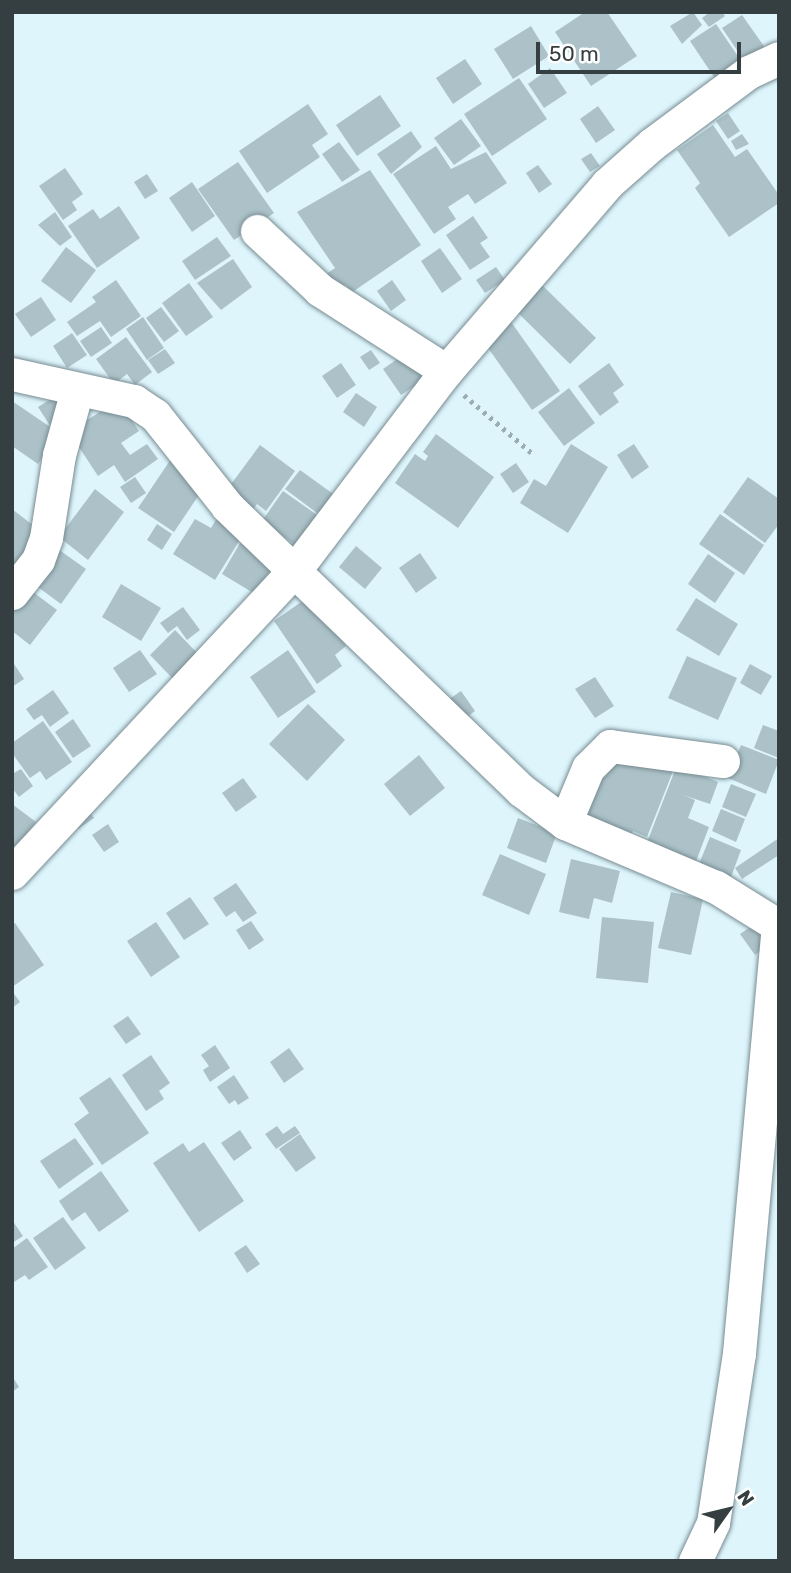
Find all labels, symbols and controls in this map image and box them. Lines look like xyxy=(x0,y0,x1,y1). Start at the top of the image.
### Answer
scale bar xyxy=(539,28,744,72)
text: 50 m xyxy=(549,41,599,66)
north arrow xyxy=(693,1475,763,1545)
text: N xyxy=(732,1486,759,1510)

